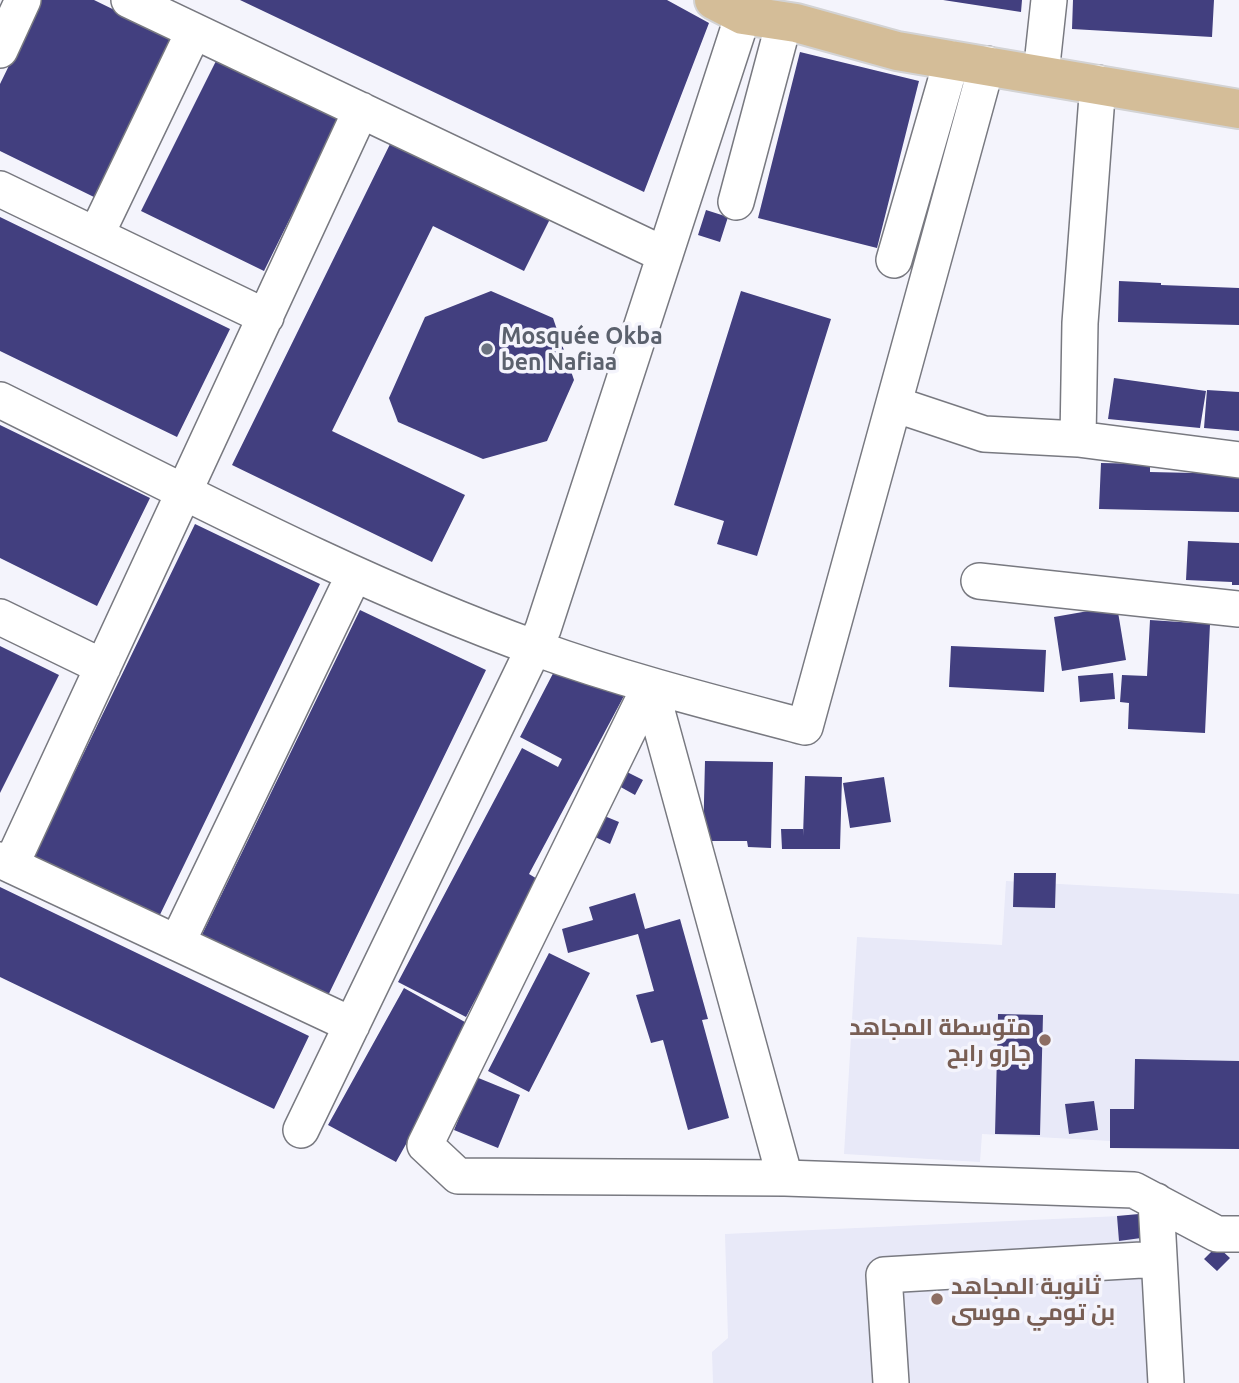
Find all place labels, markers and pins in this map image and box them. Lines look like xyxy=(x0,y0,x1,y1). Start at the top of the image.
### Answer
place label: Mosquée Okba ben Nafiaa xyxy=(501,322,663,376)
marker: Mosquée Okba ben Nafiaa xyxy=(479,341,495,357)
place label: متوسطة المجاهد جارو رابح xyxy=(849,1013,1031,1067)
marker: متوسطة المجاهد جارو رابح xyxy=(1037,1032,1053,1048)
place label: ثانوية المجاهد بن تومي موسى xyxy=(951,1272,1115,1326)
marker: ثانوية المجاهد بن تومي موسى xyxy=(929,1291,945,1307)

